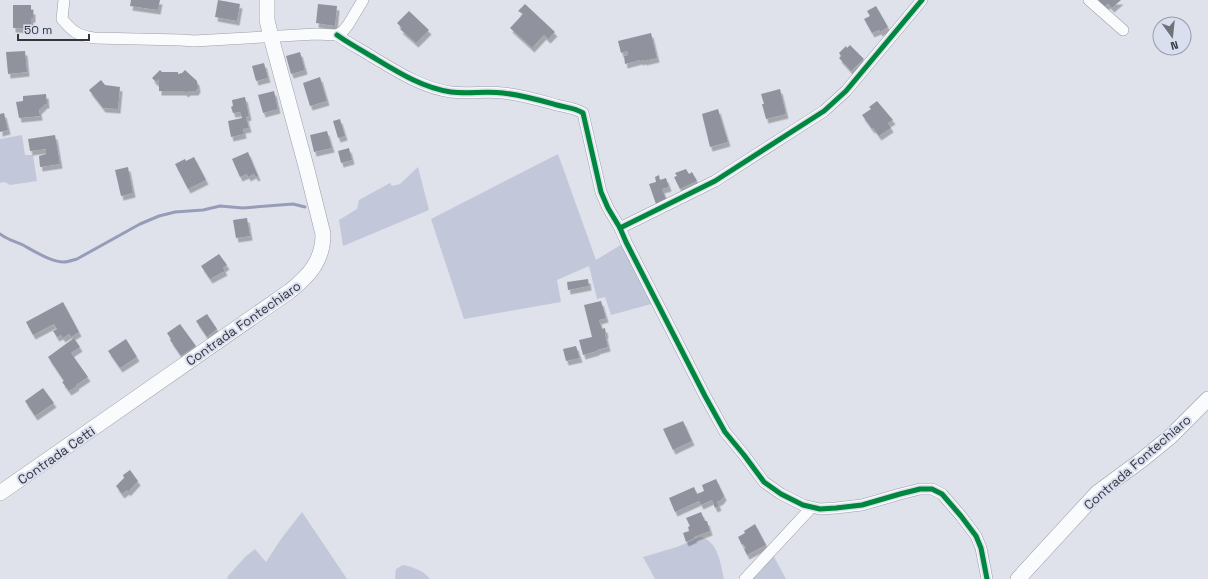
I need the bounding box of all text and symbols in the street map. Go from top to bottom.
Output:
scale bar [18,16,89,42]
north arrow [1152,16,1192,56]
text: 50 m [24,22,52,38]
text: N [1169,38,1180,53]
street label: Contrada Fontechiaro [182,277,304,370]
street label: Contrada Fontechiaro [1080,411,1194,514]
street label: Contrada Cetti [14,422,98,488]

